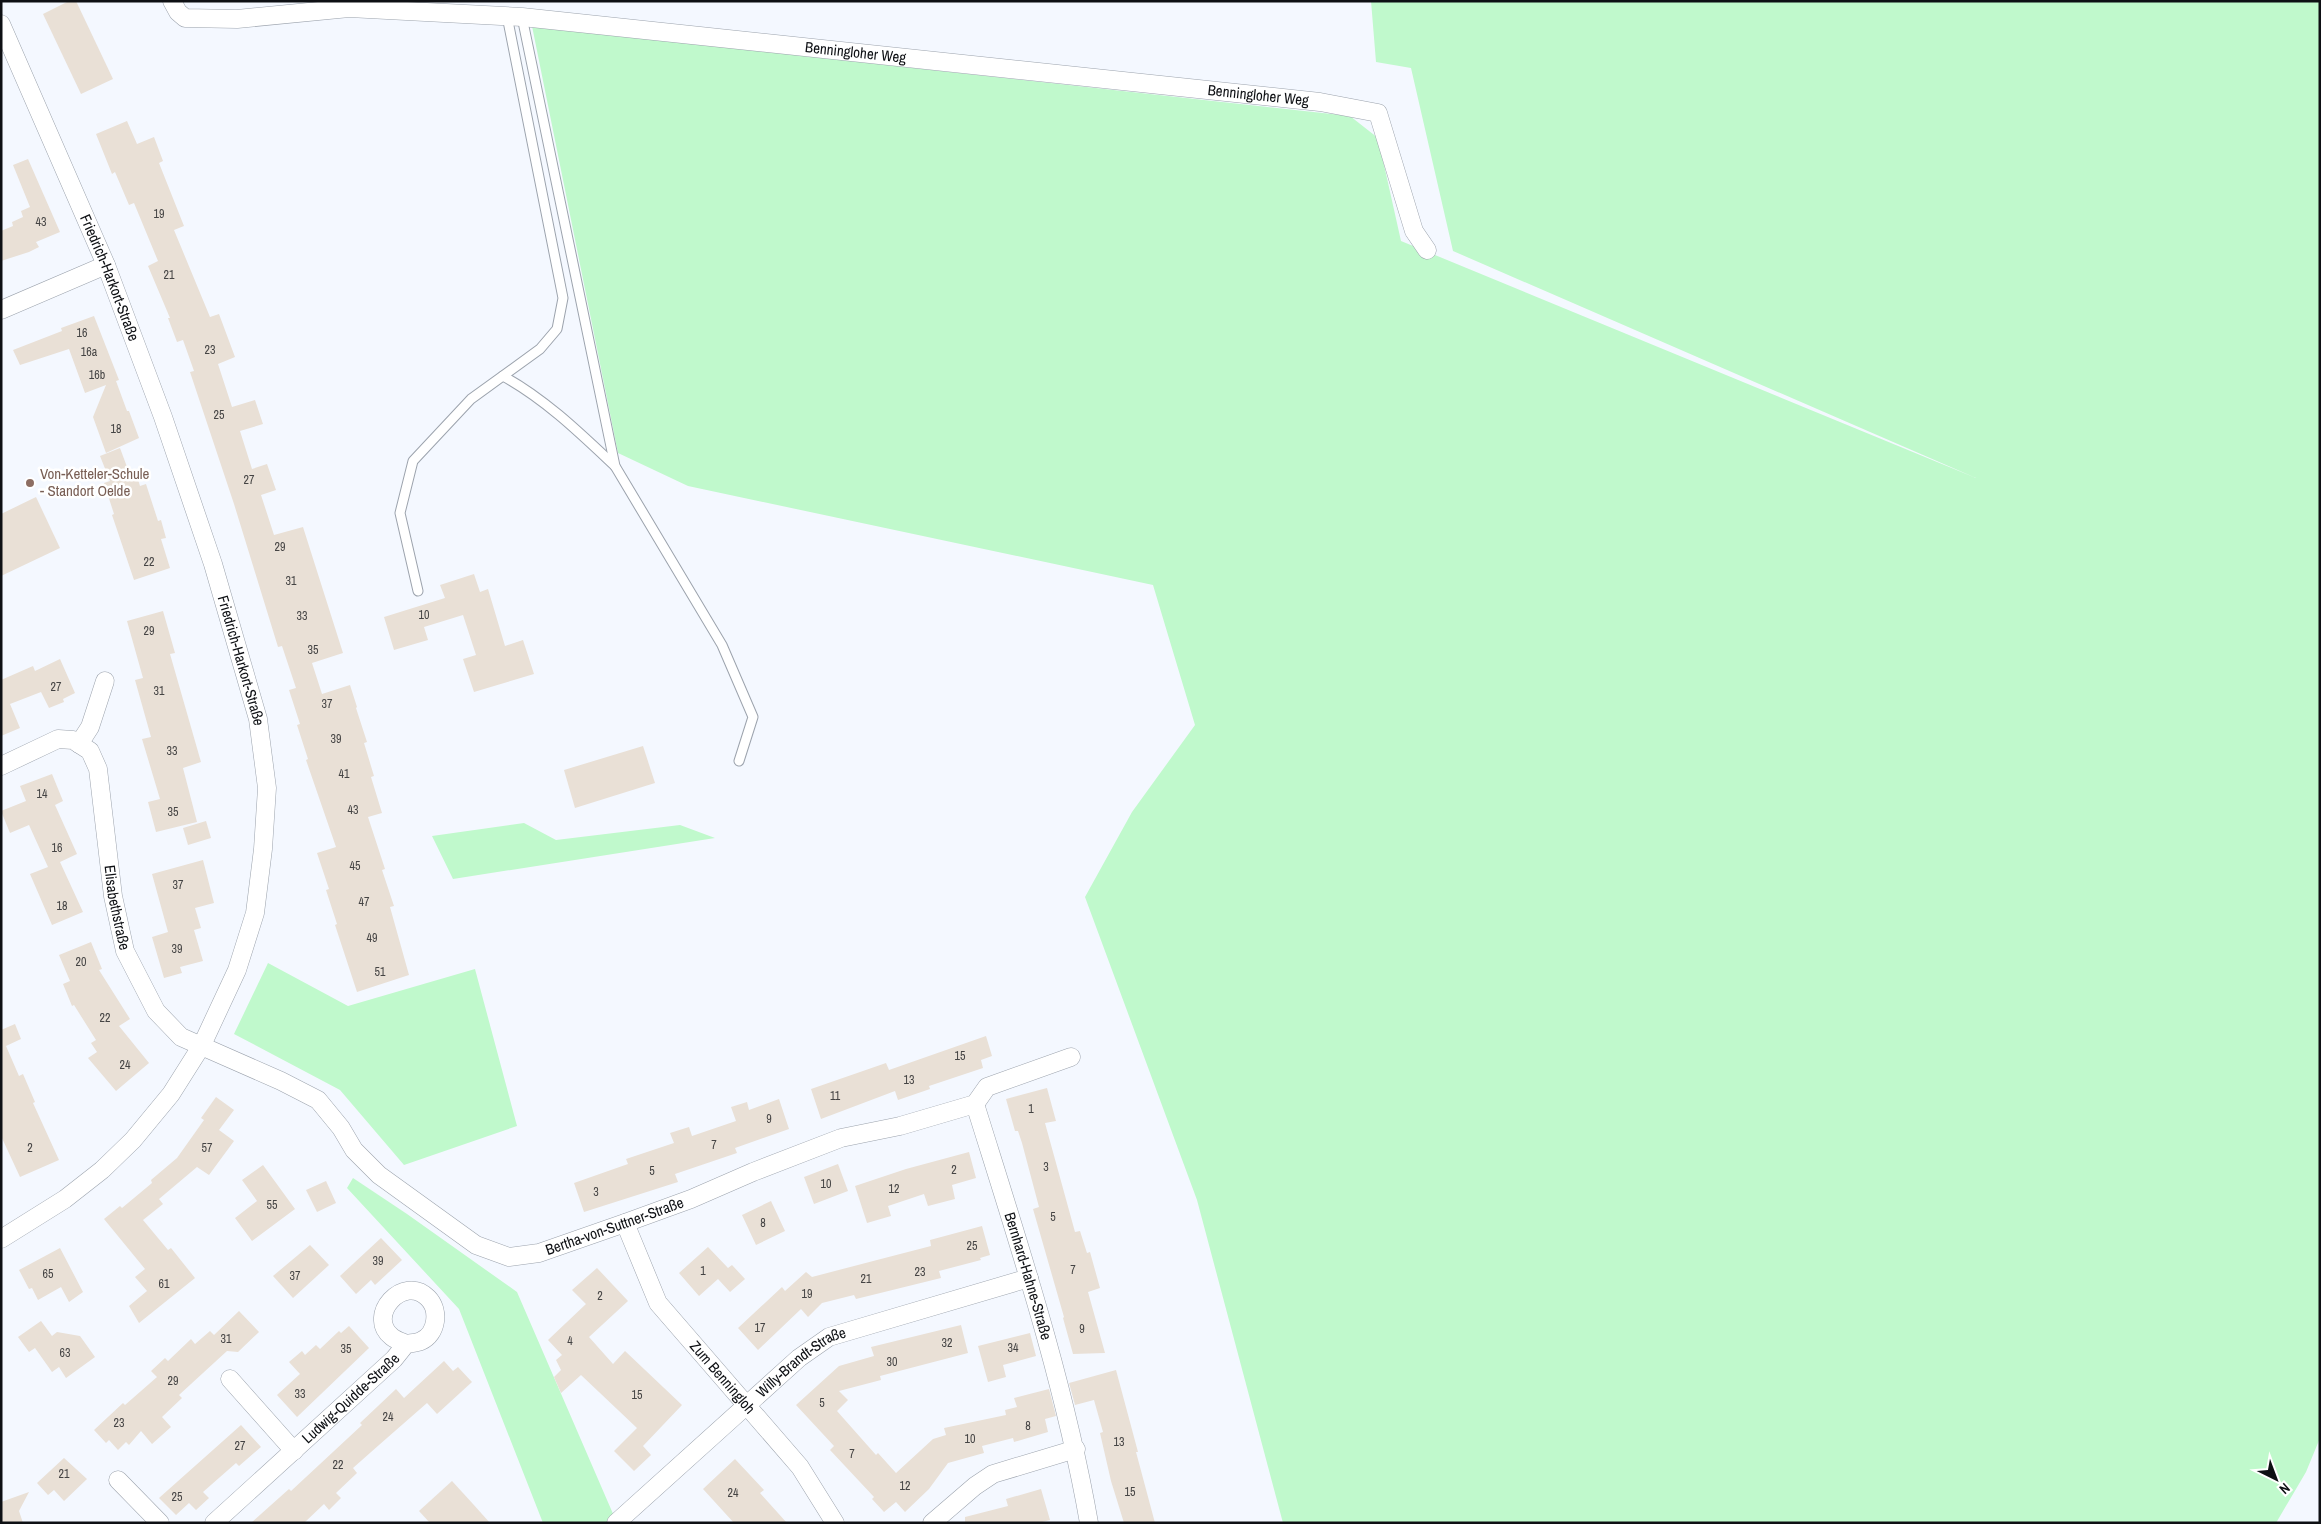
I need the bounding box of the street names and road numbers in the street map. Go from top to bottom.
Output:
street label: Benningloher Weg [804,36,907,68]
street label: Benningloher Weg [1207,79,1310,111]
street label: Friedrich-Harkort-Straße [75,211,145,344]
street label: Friedrich-Harkort-Straße [213,593,270,727]
street label: Elisabethstraße [99,864,136,952]
street label: Bertha-von-Suttner-Straße [543,1192,687,1260]
street label: Bernhard-Hahne-Straße [999,1209,1057,1342]
street label: Willy-Brandt-Straße [751,1322,848,1402]
street label: Zum Benningloh [685,1336,760,1418]
street label: Ludwig-Quidde-Straße [297,1349,404,1448]

